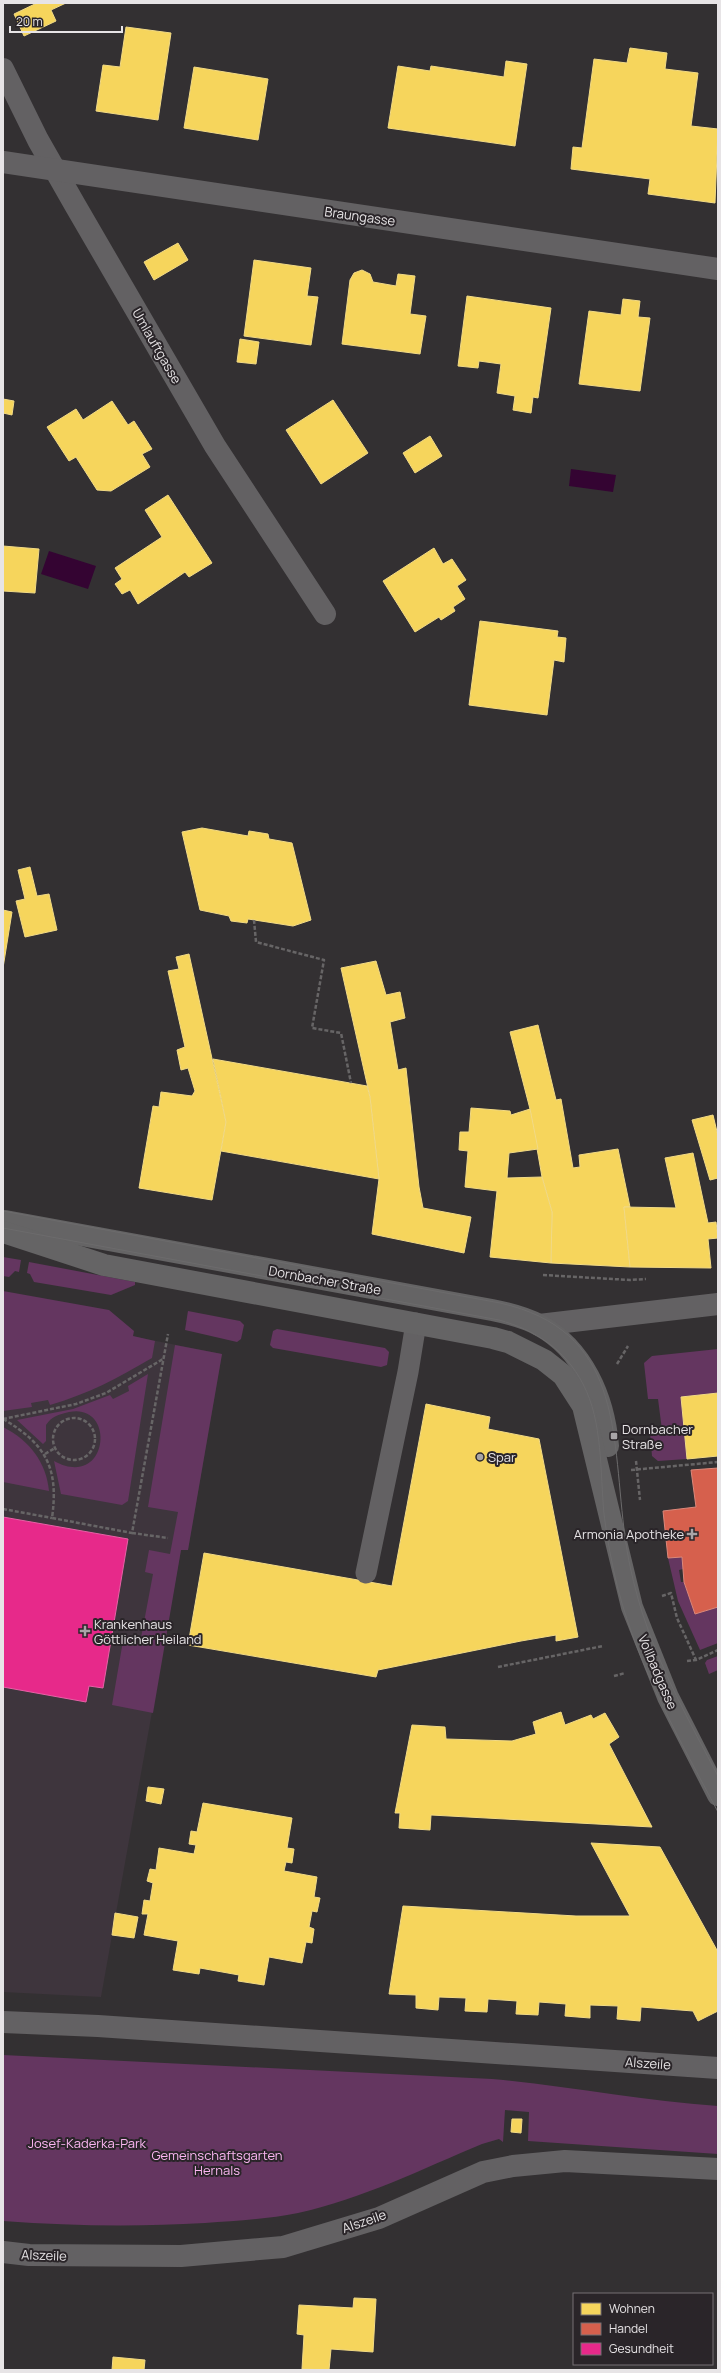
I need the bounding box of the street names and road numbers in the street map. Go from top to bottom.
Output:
street label: Braungasse [323,202,397,230]
street label: Umlauftgasse [128,305,186,387]
street label: Dornbacher Straße [267,1261,383,1299]
street label: Vollbadgasse [634,1632,682,1713]
street label: Alszeile [625,2052,672,2074]
street label: Alszeile [339,2205,389,2237]
street label: Alszeile [21,2245,68,2265]

